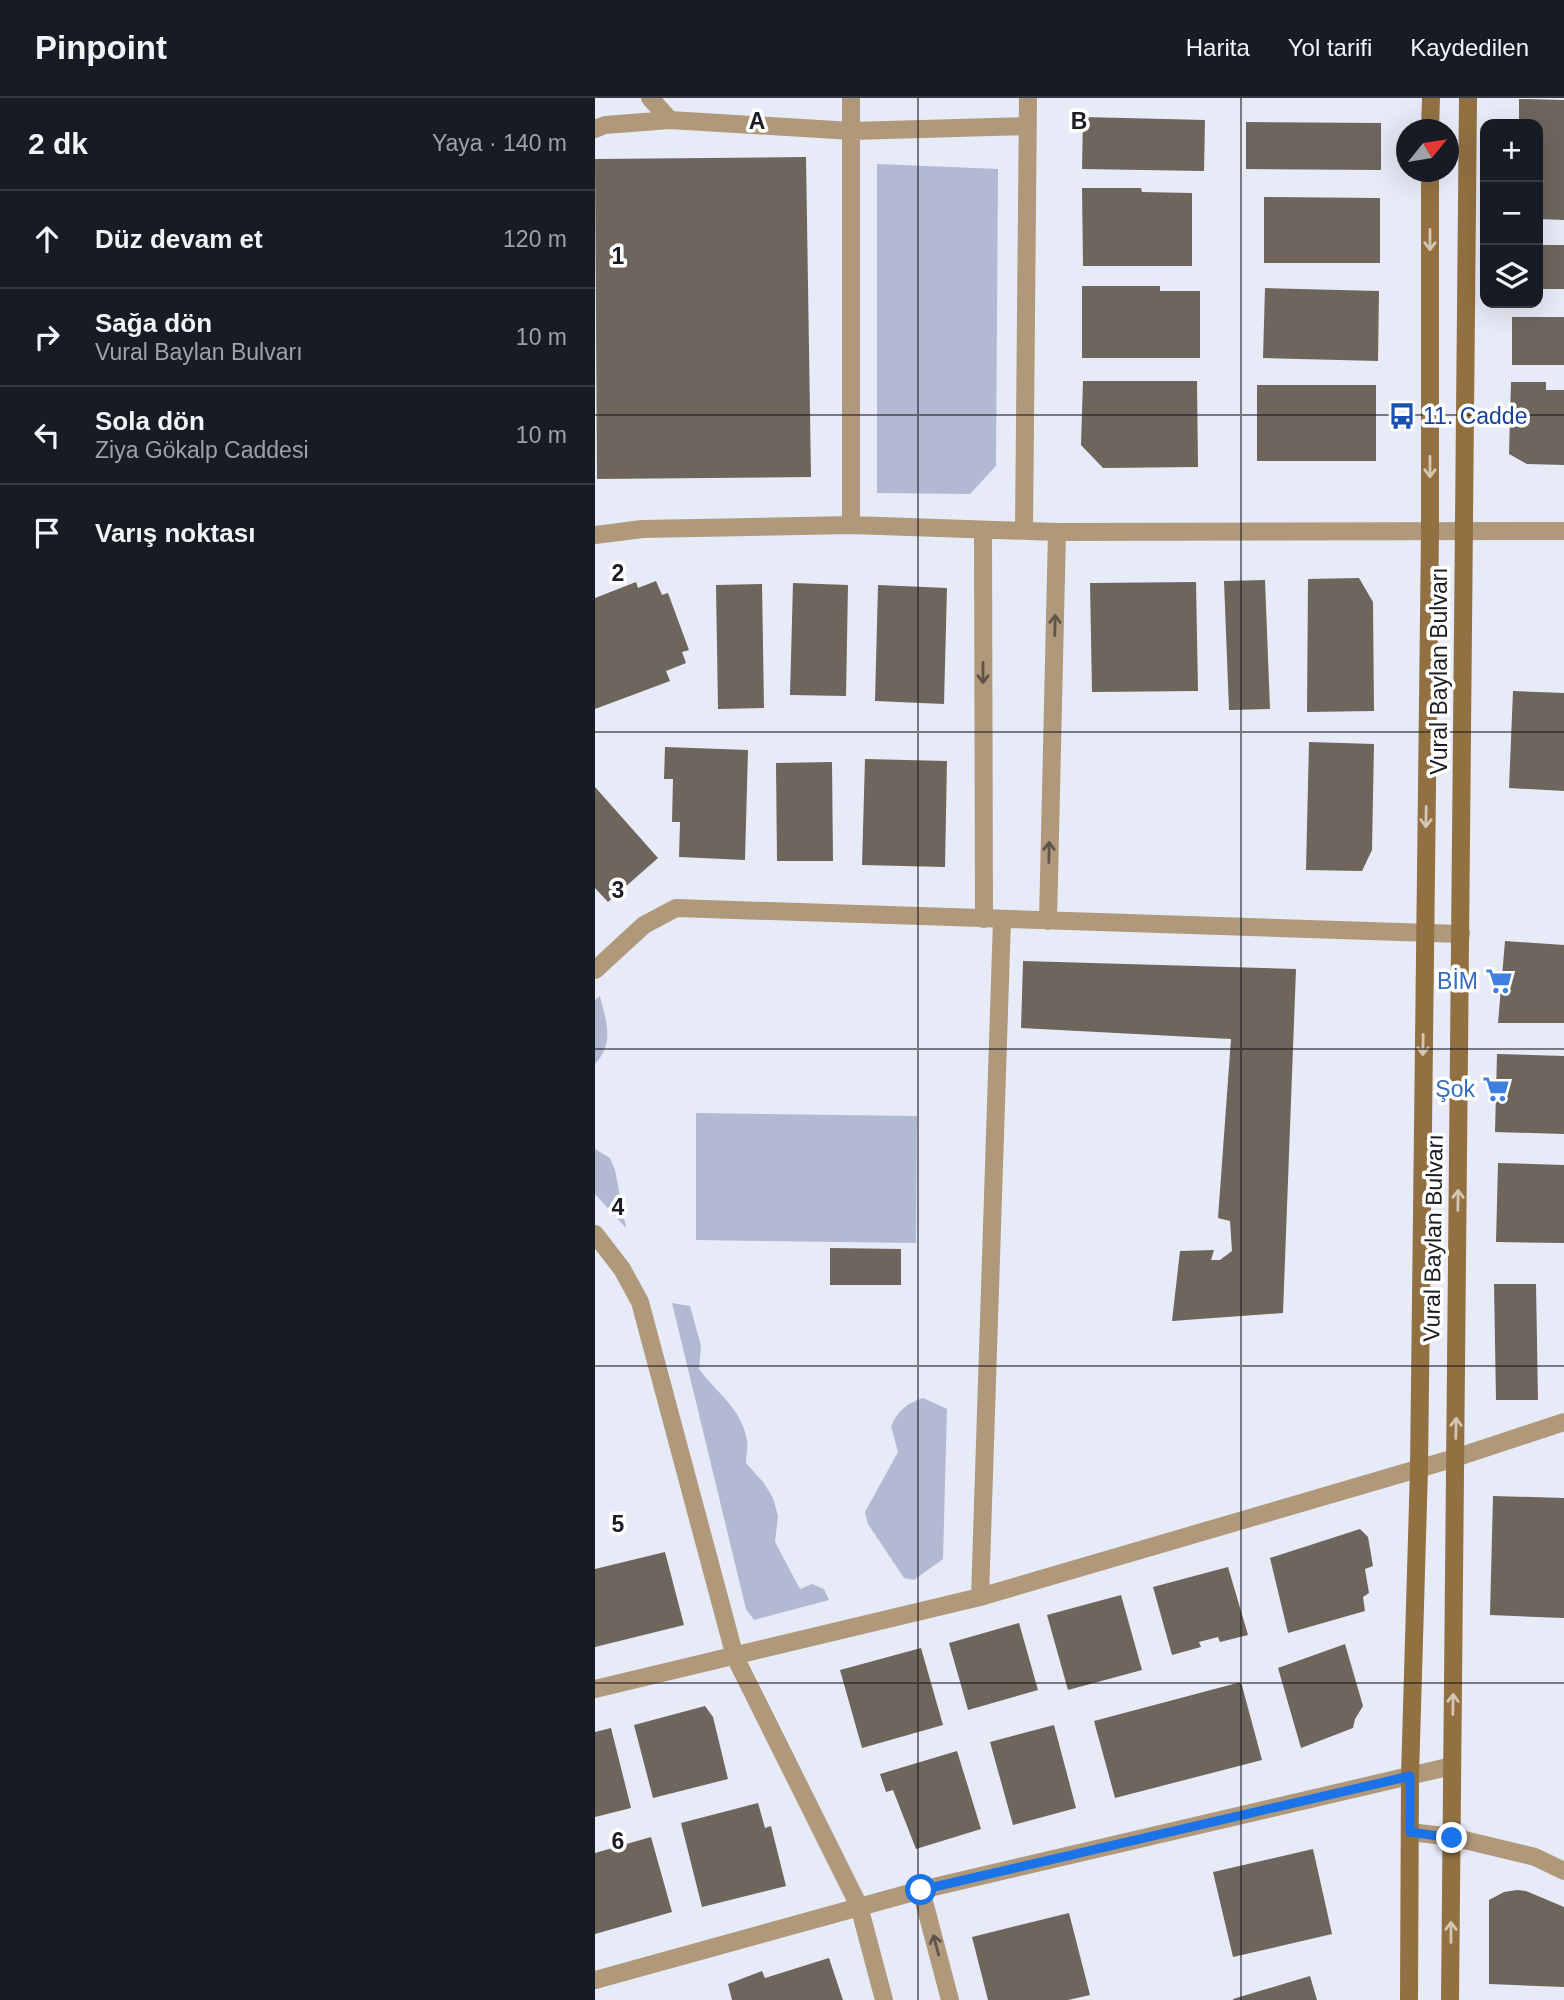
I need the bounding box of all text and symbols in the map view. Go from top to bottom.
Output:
text: Pinpoint [35,29,167,66]
text: Harita [1186,34,1250,61]
text: Yol tarifi [1288,34,1372,61]
text: Kaydedilen [1410,34,1529,61]
text: A [749,108,765,134]
text: B [1071,108,1087,134]
north arrow [1396,119,1459,182]
map controls [1480,119,1543,308]
button: + [1480,119,1543,182]
text: 2 dk [28,127,88,160]
text: Yaya · 140 m [432,130,567,156]
button: − [1480,182,1543,245]
icon: ahead [28,220,66,258]
text: Düz devam et [95,224,263,254]
text: 120 m [503,226,567,252]
one-way arrow [1423,228,1437,251]
text: 1 [612,243,625,269]
button: layers [1480,245,1543,308]
text: Sağa dön [95,308,212,338]
icon: right [28,318,66,356]
text: 10 m [516,324,567,350]
text: Vural Baylan Bulvarı [95,339,303,365]
bus stop icon: 11. Cadde [1387,401,1417,431]
place label: 11. Cadde [1423,403,1527,429]
text: Sola dön [95,406,205,436]
icon: left [28,416,66,454]
text: 10 m [516,422,567,448]
text: Ziya Gökalp Caddesi [95,437,309,463]
one-way arrow [1423,455,1437,478]
icon: arrive [28,514,66,552]
text: Varış noktası [95,518,255,548]
text: 2 [612,560,624,586]
street label: Vural Baylan Bulvarı [1426,567,1452,775]
one-way arrow [1048,614,1061,637]
one-way arrow [976,661,990,684]
one-way arrow [1419,805,1432,828]
one-way arrow [1042,841,1056,864]
text: 3 [612,877,624,903]
supermarket icon: BİM [1484,966,1514,996]
place label: BİM [1437,968,1478,994]
one-way arrow [1416,1033,1430,1056]
supermarket icon: Şok [1481,1074,1511,1104]
place label: Şok [1435,1076,1475,1102]
street label: Vural Baylan Bulvarı [1418,1134,1448,1342]
one-way arrow [1451,1189,1465,1212]
text: 4 [612,1194,625,1220]
one-way arrow [1449,1417,1463,1440]
text: 5 [612,1511,625,1537]
one-way arrow [1446,1693,1460,1716]
route end [1436,1822,1467,1853]
text: 6 [612,1828,624,1854]
route start [905,1874,936,1905]
one-way arrow [1444,1921,1458,1944]
one-way arrow [929,1934,942,1957]

